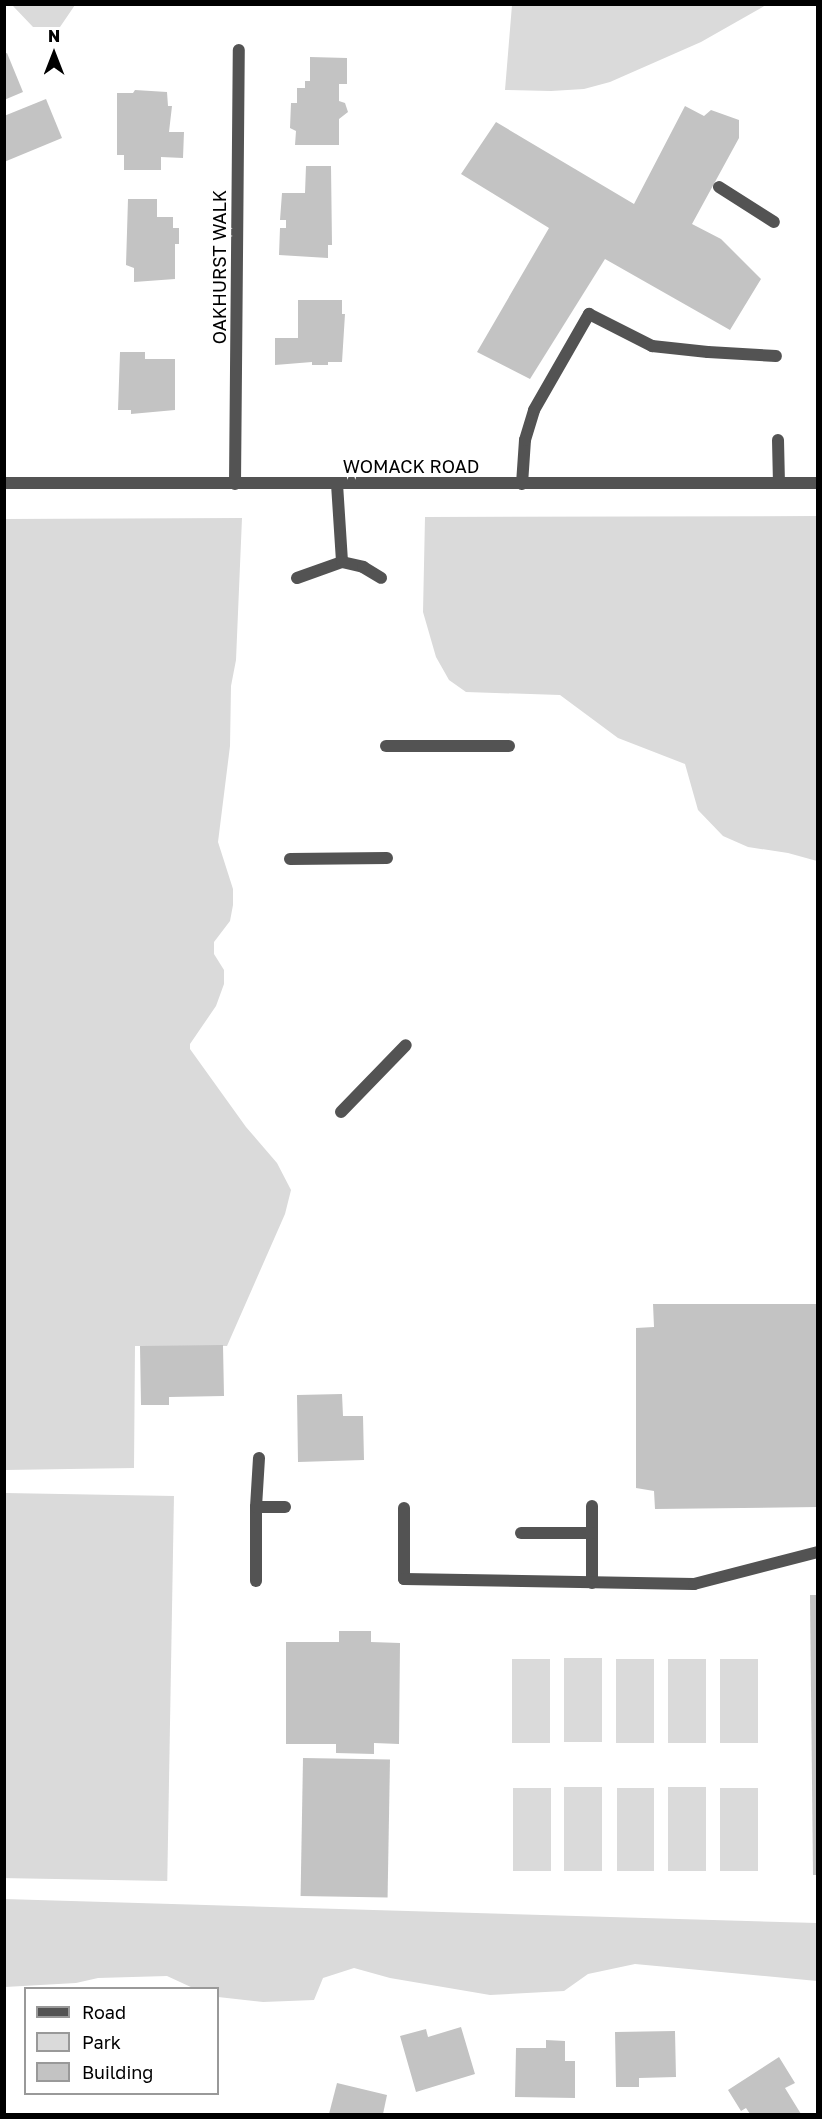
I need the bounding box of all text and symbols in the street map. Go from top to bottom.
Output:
north arrow [24,24,84,84]
text: N [48,26,60,46]
street label: OAKHURST WALK [208,190,230,344]
street label: WOMACK ROAD [343,455,479,477]
legend [24,1987,219,2095]
text: Road [82,2001,126,2023]
text: Park [82,2031,121,2053]
text: Building [82,2061,153,2083]

